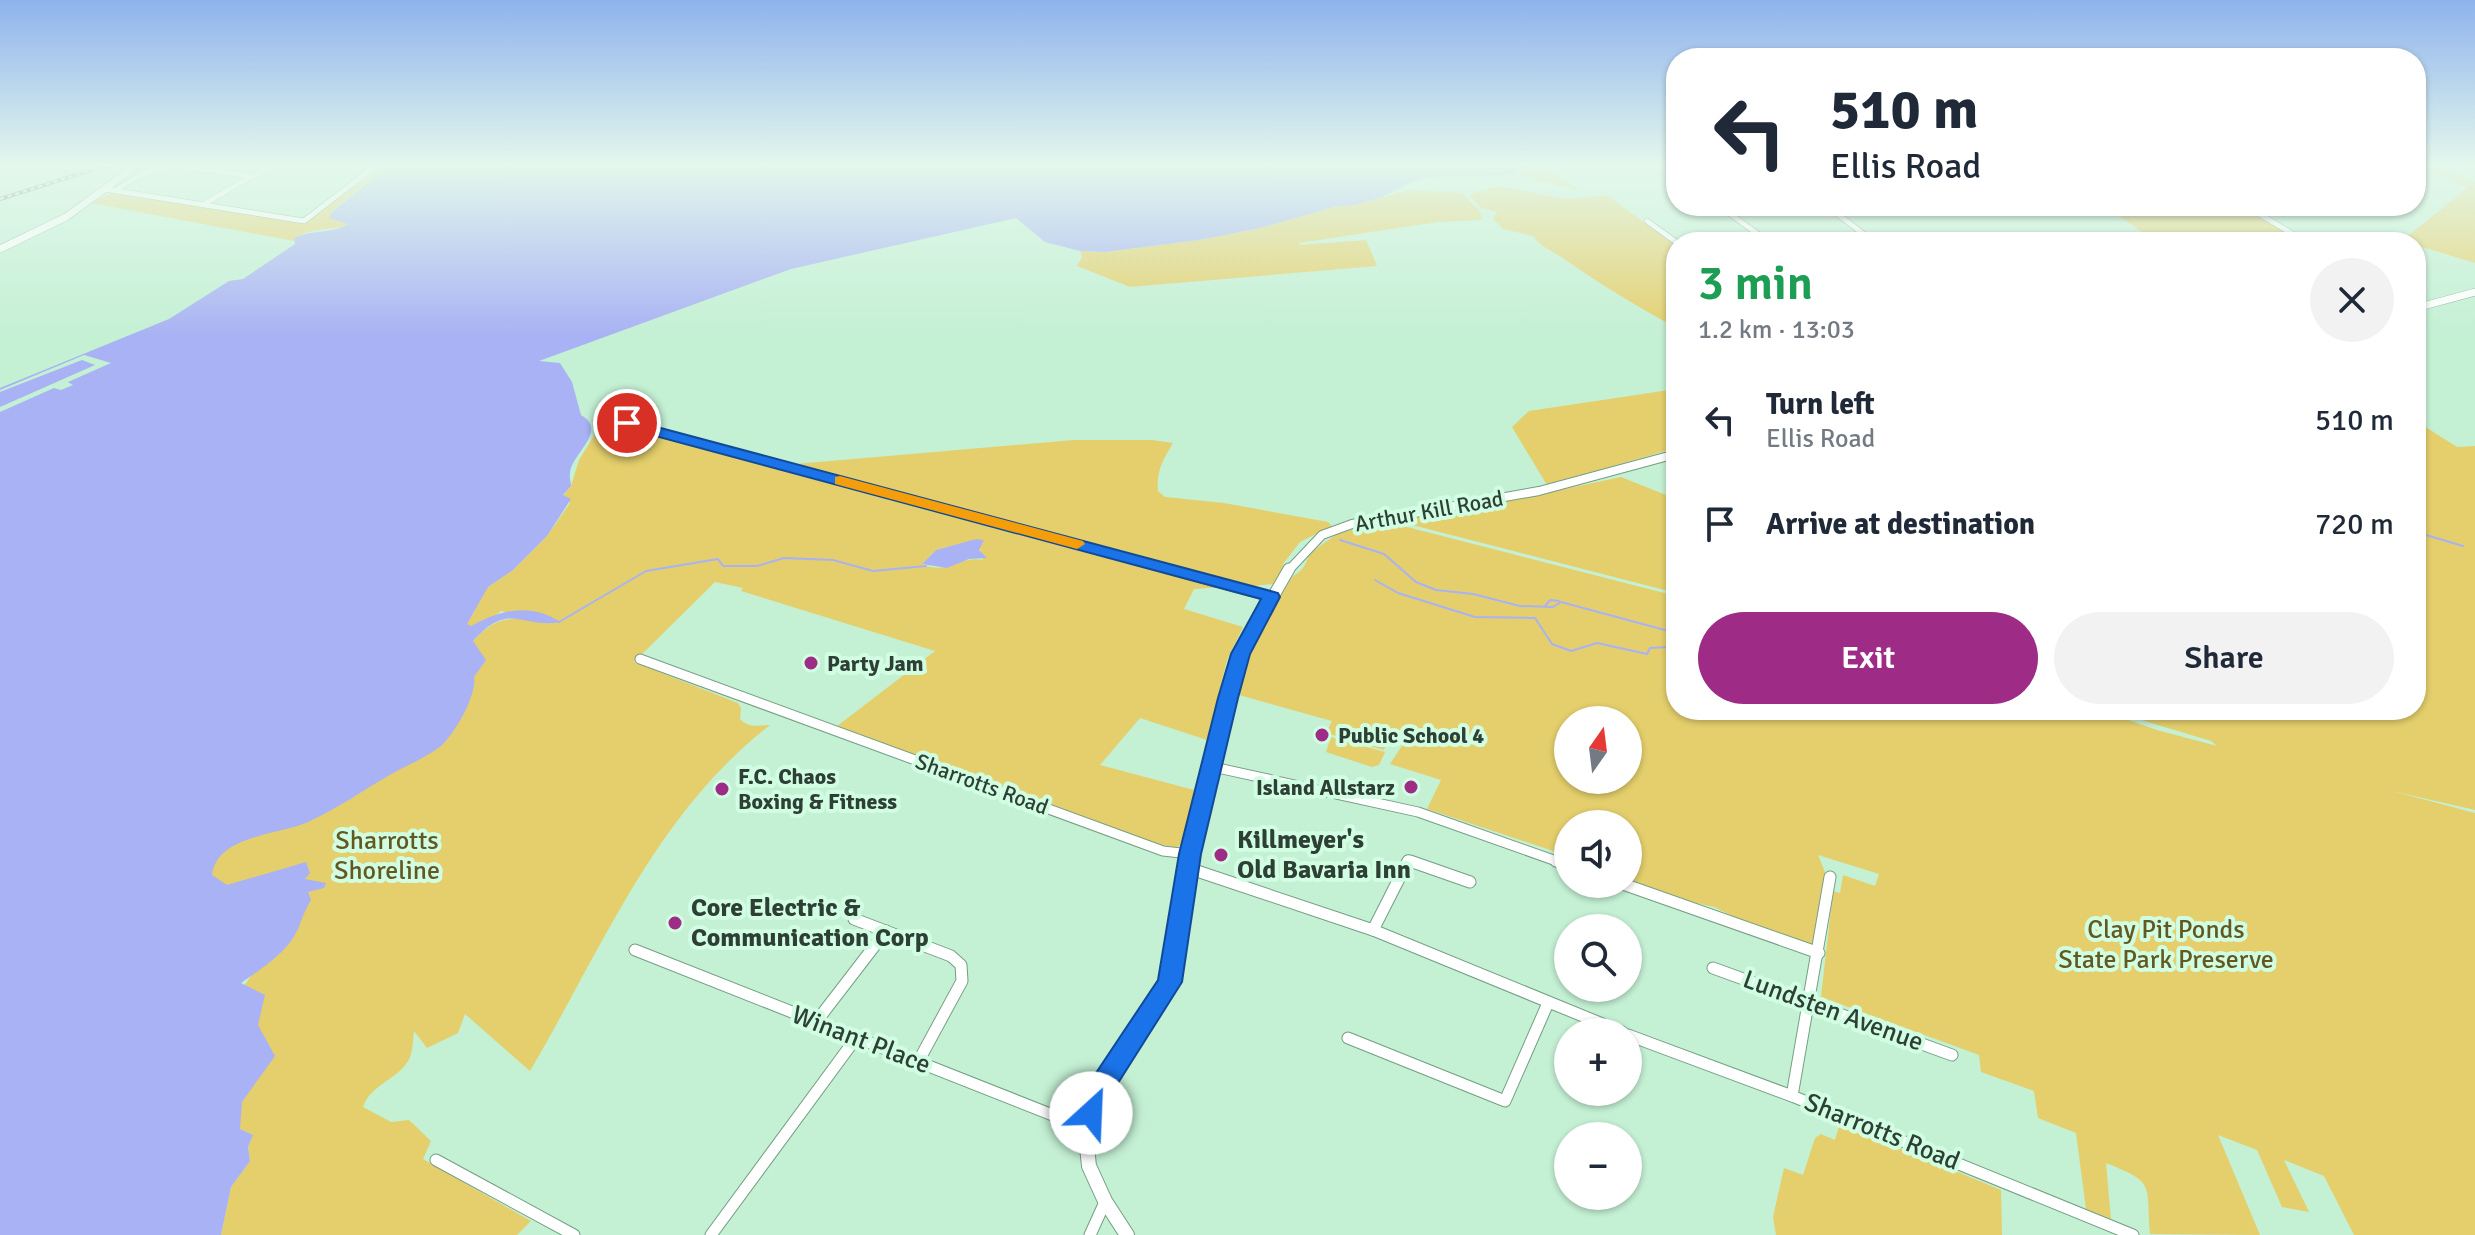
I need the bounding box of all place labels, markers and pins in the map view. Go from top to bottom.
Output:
pin [593,389,661,457]
place label: Party Jam [827,650,924,677]
marker: Party Jam [802,654,820,672]
place label: Public School 4 [1338,722,1484,749]
marker: Public School 4 [1313,726,1331,744]
place label: F.C. Chaos Boxing & Fitness [738,763,897,815]
place label: Island Allstarz [1256,774,1395,801]
marker: Island Allstarz [1402,778,1420,796]
marker: F.C. Chaos Boxing & Fitness [713,780,731,798]
place label: Killmeyer's Old Bavaria Inn [1237,824,1411,886]
marker: Killmeyer's Old Bavaria Inn [1212,846,1230,864]
place label: Core Electric & Communication Corp [691,892,929,954]
marker: Core Electric & Communication Corp [666,914,684,932]

